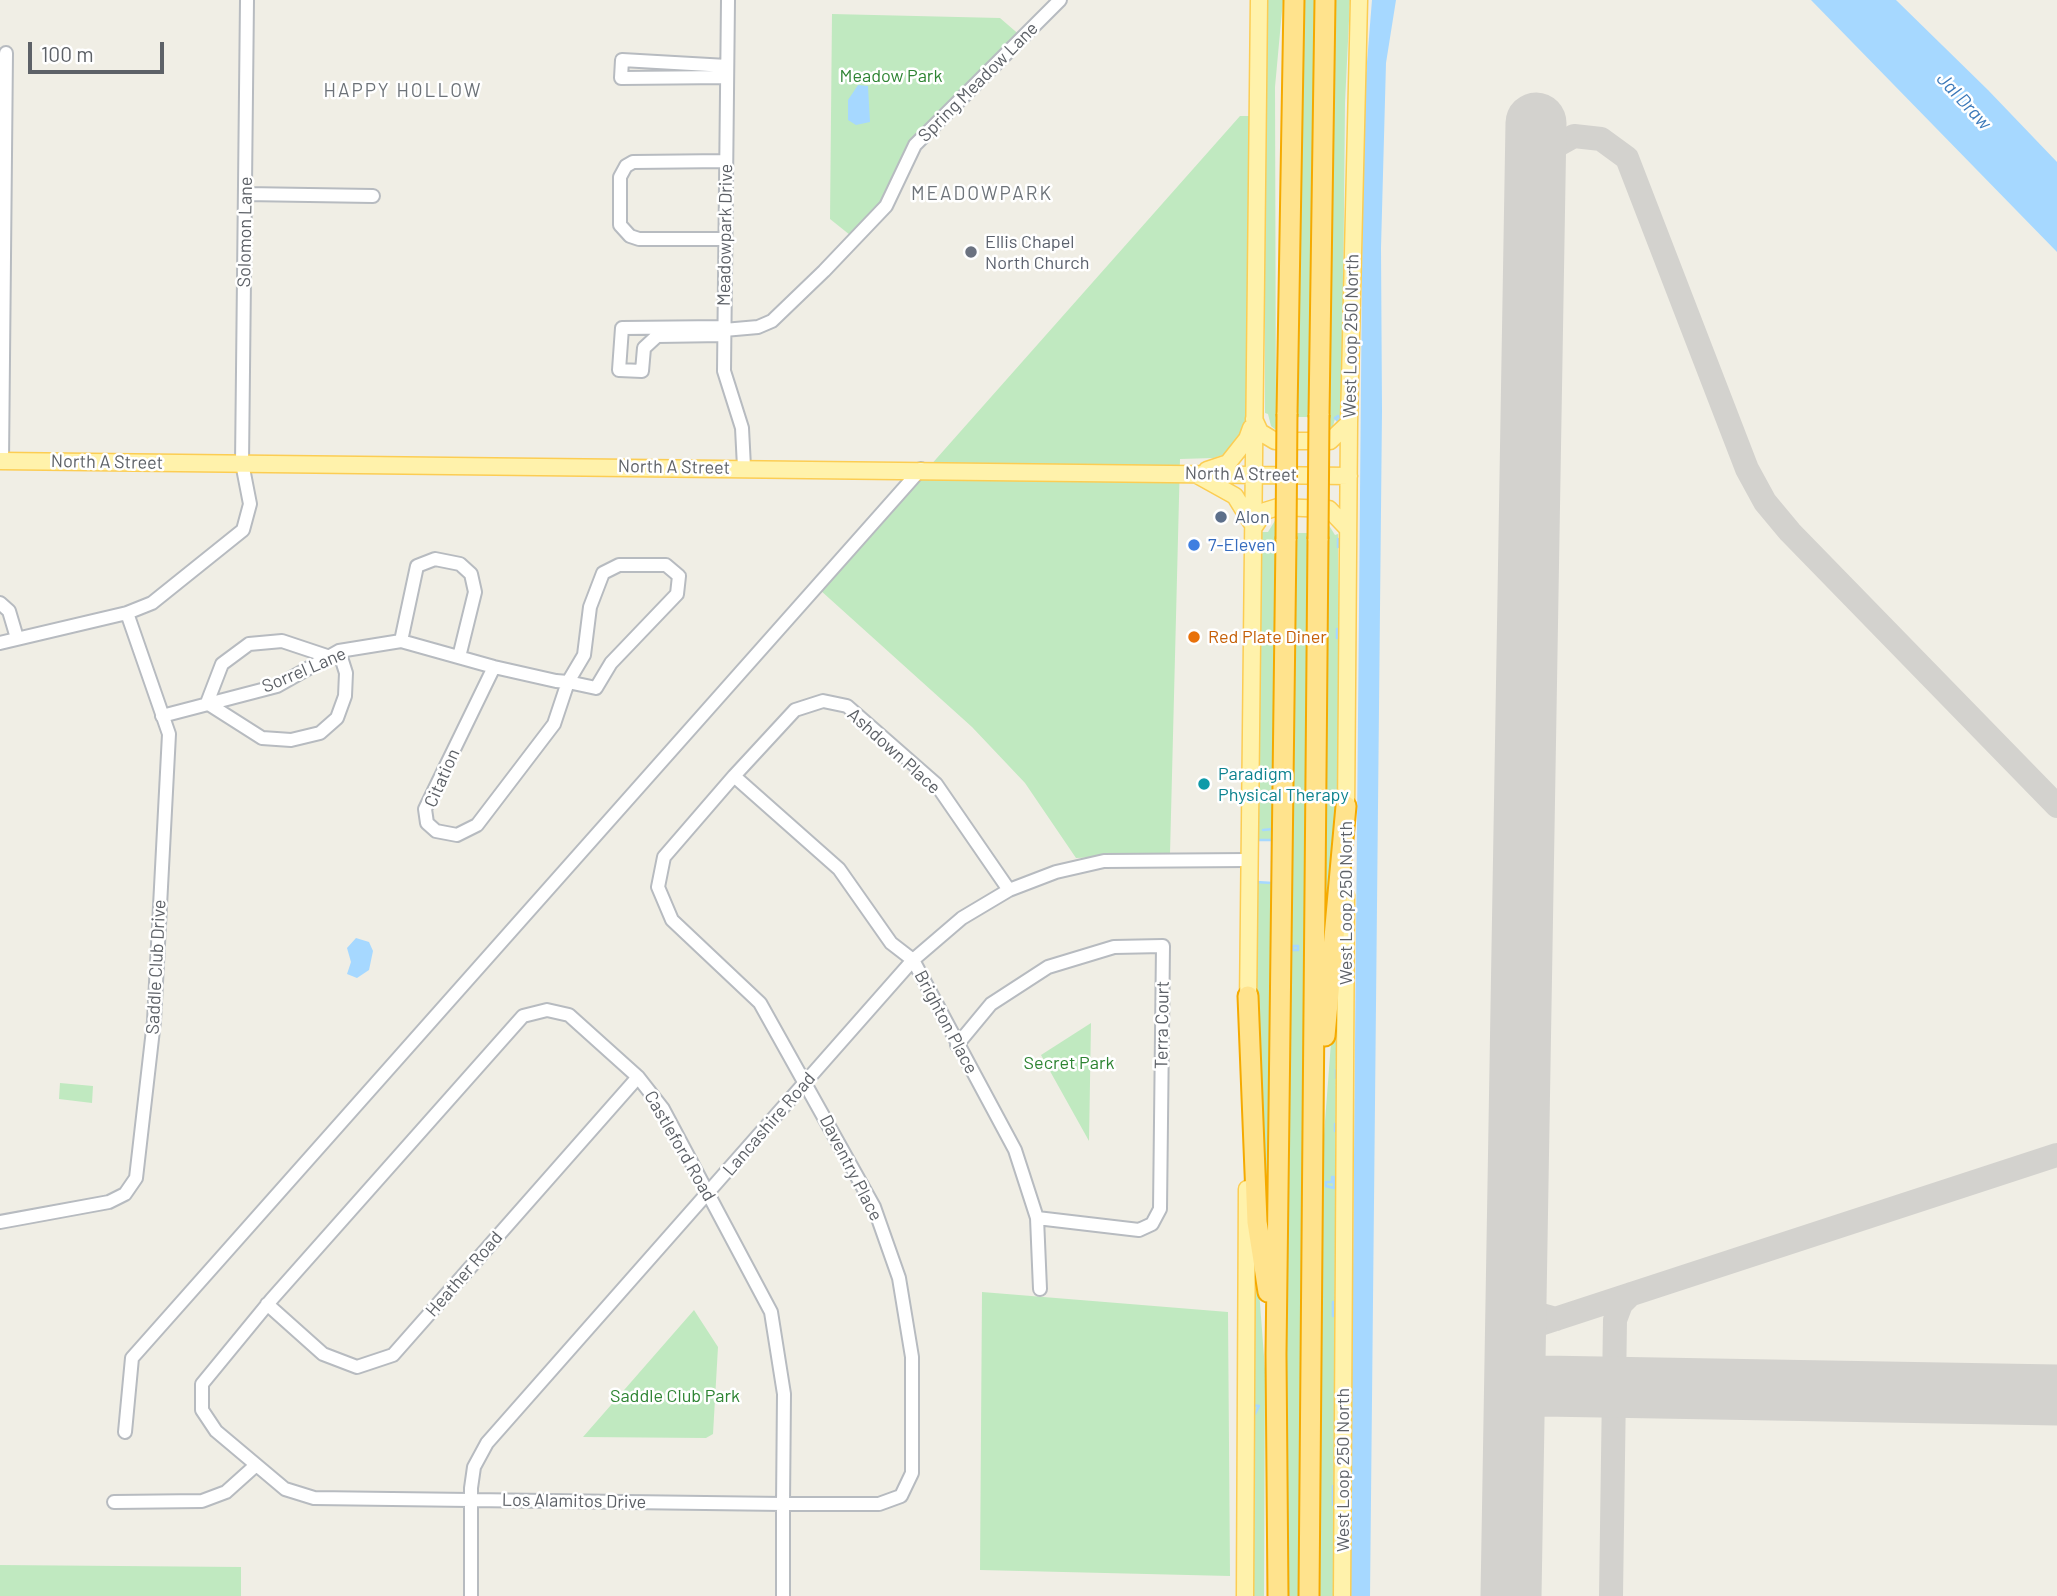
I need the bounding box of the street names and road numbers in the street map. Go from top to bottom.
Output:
street label: Spring Meadow Lane [914,18,1042,146]
street label: Meadowpark Drive [713,164,737,306]
street label: Solomon Lane [233,176,257,288]
street label: West Loop 250 North [1339,254,1363,418]
street label: North A Street [51,450,163,474]
street label: North A Street [618,455,730,479]
street label: North A Street [1185,462,1297,486]
street label: Sorrel Lane [259,643,349,697]
street label: Ashdown Place [843,704,945,798]
street label: Citation [420,745,464,811]
street label: West Loop 250 North [1335,821,1357,985]
street label: Saddle Club Drive [142,899,170,1035]
street label: Brighton Place [910,967,982,1077]
street label: Terra Court [1150,981,1174,1069]
street label: Lancashire Road [718,1068,820,1180]
street label: Castleford Road [640,1087,720,1205]
street label: Daventry Place [815,1111,887,1225]
street label: Heather Road [421,1227,507,1321]
street label: West Loop 250 North [1332,1388,1354,1552]
street label: Los Alamitos Drive [502,1489,646,1513]

